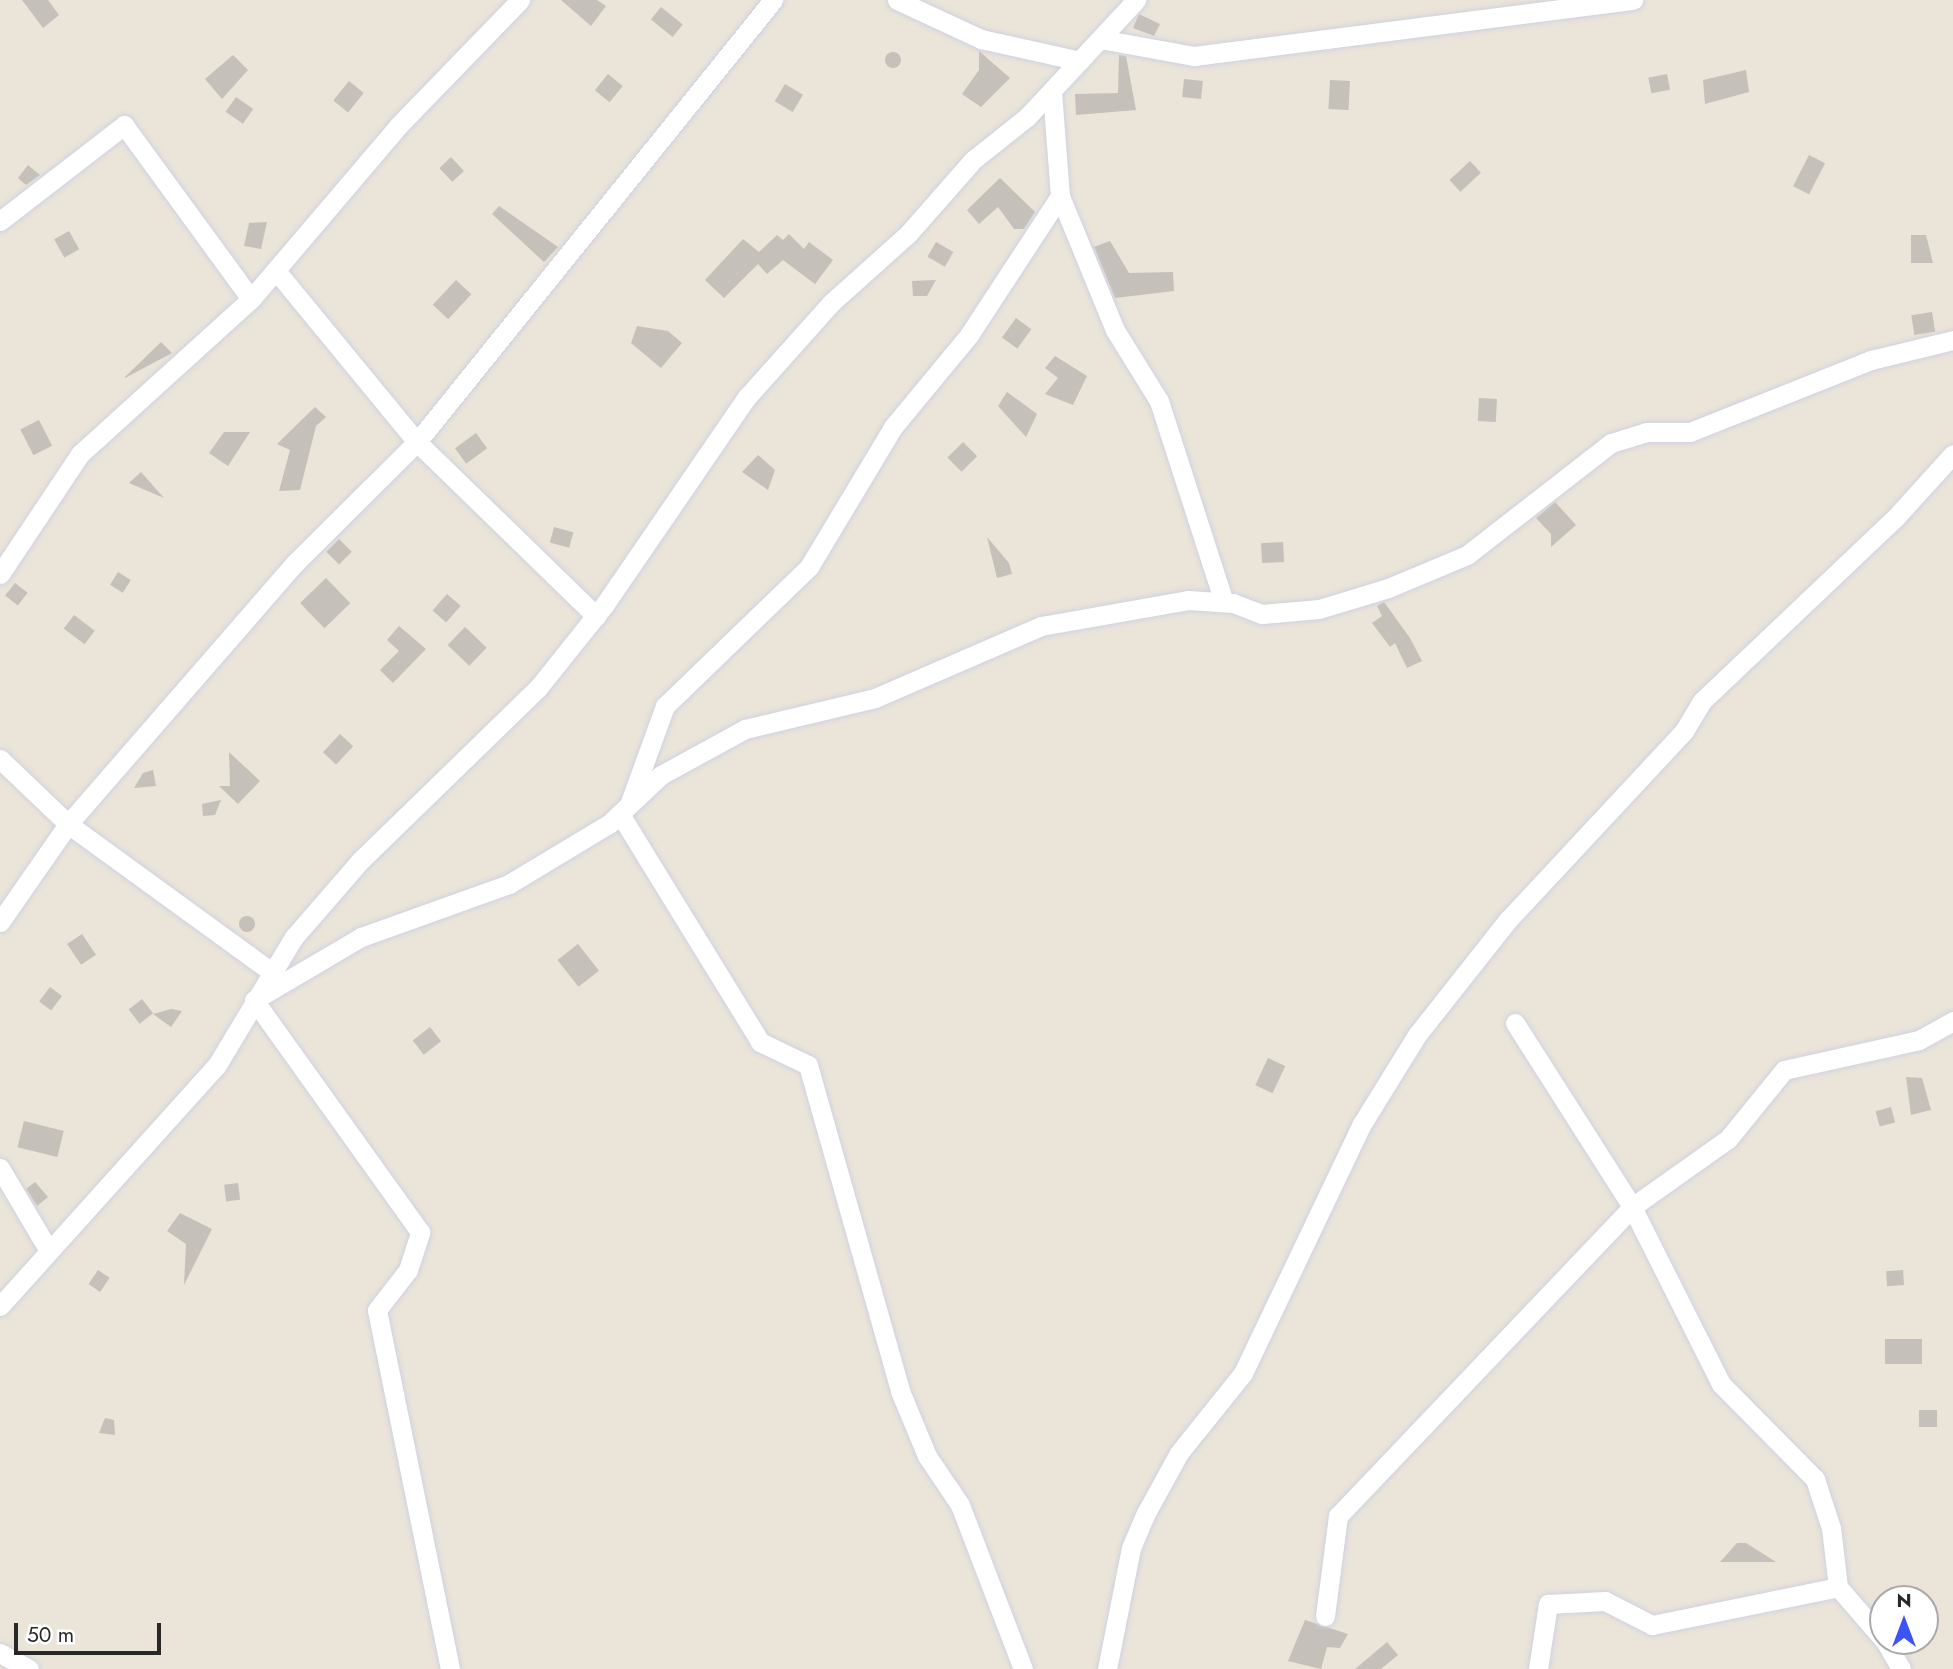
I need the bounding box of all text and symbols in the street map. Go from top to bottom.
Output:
north arrow [1869,1585,1939,1655]
text: N [1896,1587,1912,1614]
scale bar [18,1610,164,1654]
text: 50 m [27,1620,74,1650]

